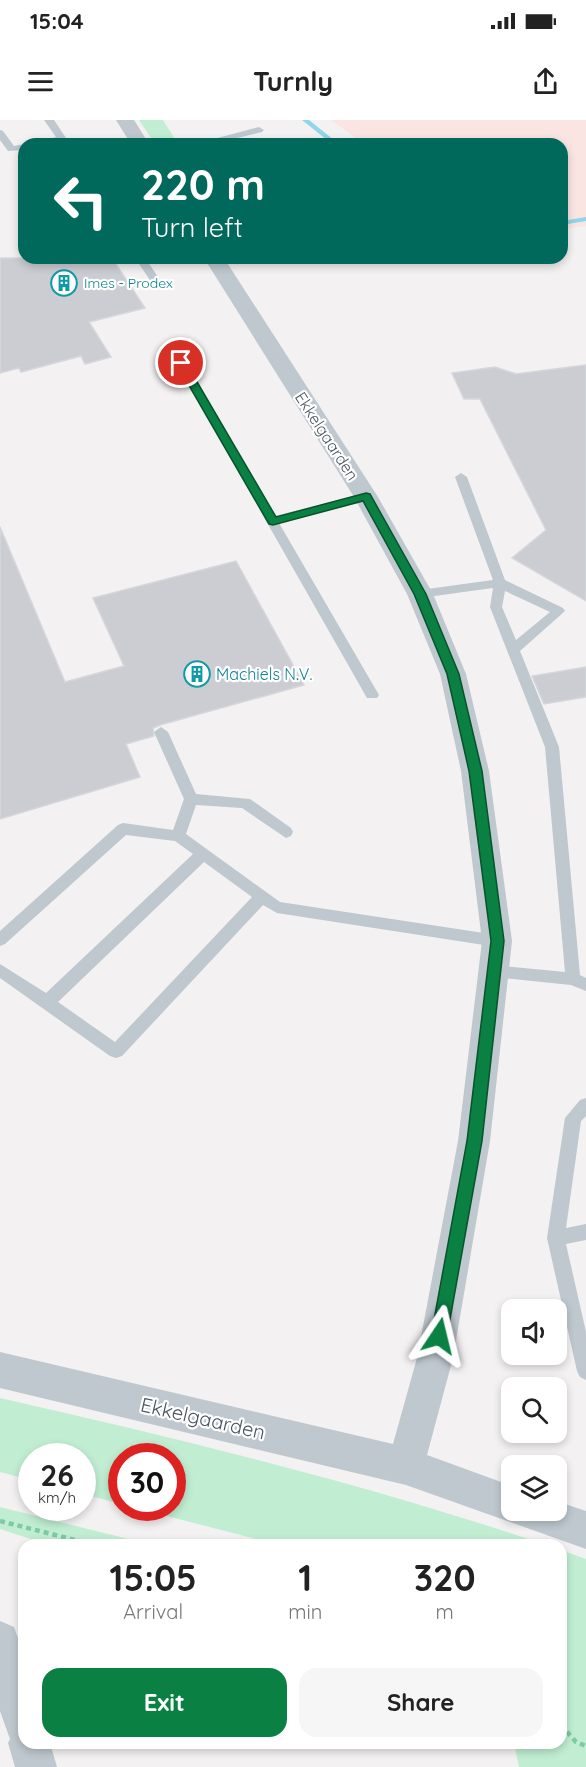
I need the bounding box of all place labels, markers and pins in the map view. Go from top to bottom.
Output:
building icon: Imes - Prodex [49,268,79,298]
place label: Imes - Prodex [84,274,173,292]
pin [155,337,206,388]
building icon: Machiels N.V. [182,659,212,689]
place label: Machiels N.V. [216,664,313,684]

